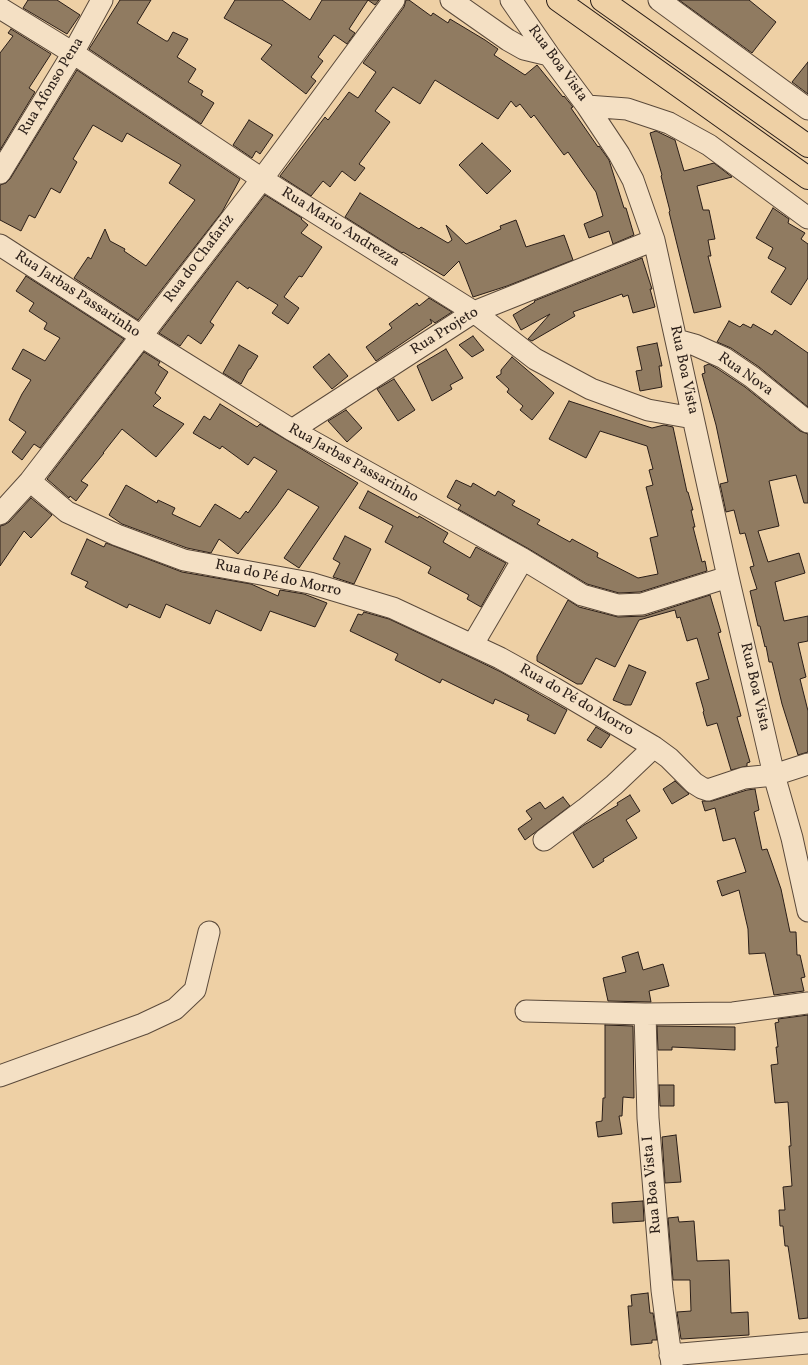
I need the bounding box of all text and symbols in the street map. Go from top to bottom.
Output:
street label: Rua Boa Vista [523,22,591,106]
street label: Rua Afonso Pena [16,35,88,139]
street label: Rua Mario Andrezza [277,184,403,272]
street label: Rua do Chafariz [161,211,239,307]
street label: Rua Jarbas Passarinho [11,248,143,342]
street label: Rua Projeto [408,304,482,360]
street label: Rua Boa Vista [665,324,701,416]
street label: Rua Nova [714,349,776,401]
street label: Rua Jarbas Passarinho [285,421,421,507]
street label: Rua do Pé do Morro [213,557,343,601]
street label: Rua Boa Vista [735,641,773,733]
street label: Rua do Pé do Morro [516,661,636,741]
street label: Rua Boa Vista I [640,1135,666,1235]

